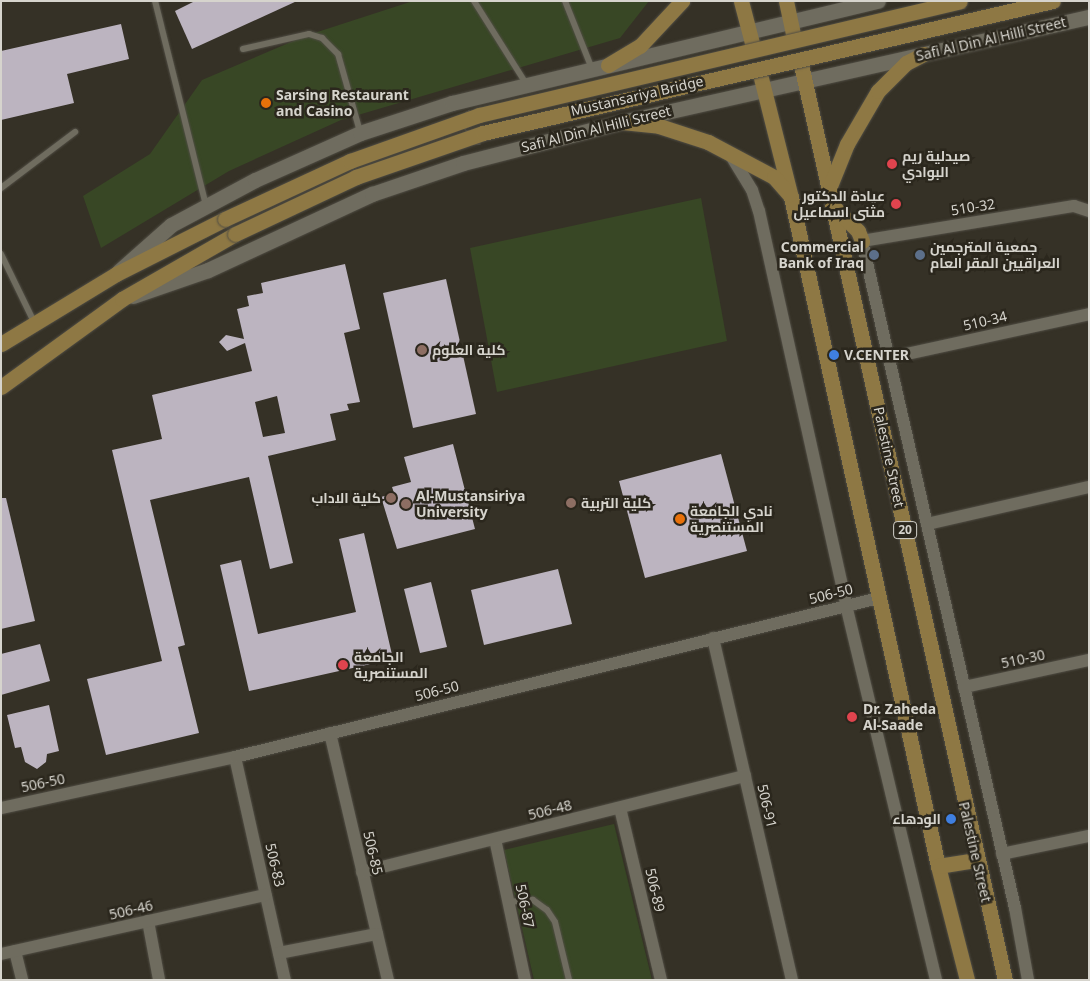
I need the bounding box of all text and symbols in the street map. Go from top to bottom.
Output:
street label: Safi Al Din Al Hilli Street [914,14,1068,64]
street label: Mustansariya Bridge [569,73,705,119]
place label: Sarsing Restaurant and Casino [276,87,409,120]
marker: Sarsing Restaurant and Casino [260,97,272,109]
street label: Safi Al Din Al Hilli Street [519,102,673,156]
place label: صيدلية ريم البوادي [902,148,970,180]
marker: صيدلية ريم البوادي [886,158,898,170]
place label: عيادة الدكتور مثنى اسماعيل [793,188,885,220]
street label: 510-32 [950,195,996,219]
marker: عيادة الدكتور مثنى اسماعيل [889,197,903,211]
place label: Commercial Bank of Iraq [778,239,864,272]
place label: جمعية المترجمين العراقيين المقر العام [930,239,1060,272]
marker: Commercial Bank of Iraq [868,249,880,261]
marker: جمعية المترجمين العراقيين المقر العام [914,249,926,261]
street label: 510-34 [961,308,1009,334]
place label: كلية العلوم [432,342,505,358]
marker: كلية العلوم [416,344,428,356]
place label: V.CENTER [844,347,909,363]
marker: V.CENTER [828,349,840,361]
street label: Palestine Street [870,405,908,509]
place label: Al-Mustansiriya University [416,488,525,520]
place label: كلية الاداب [312,490,381,506]
marker: كلية الاداب [385,492,397,504]
place label: كلية التربية [581,495,651,511]
marker: كلية التربية [565,497,577,509]
marker: Al-Mustansiriya University [400,498,412,510]
place label: نادي الجامعة المستنصرية [690,503,773,536]
marker: نادي الجامعة المستنصرية [674,513,686,525]
road number: 20 [892,520,918,540]
street label: 506-50 [807,580,855,608]
street label: 510-30 [999,646,1047,672]
place label: الجامعة المستنصرية [354,649,428,682]
marker: الجامعة المستنصرية [336,658,350,672]
street label: 506-50 [413,677,461,705]
place label: Dr. Zaheda Al-Saade [863,701,936,734]
marker: Dr. Zaheda Al-Saade [845,710,859,724]
street label: 506-50 [19,770,67,796]
street label: 506-91 [754,782,780,830]
street label: 506-48 [526,796,574,824]
street label: Palestine Street [955,800,995,904]
place label: الودهاء [893,811,941,827]
marker: الودهاء [945,813,957,825]
street label: 506-85 [360,829,386,877]
street label: 506-83 [262,841,288,889]
street label: 506-89 [642,866,668,914]
street label: 506-87 [512,882,538,930]
street label: 506-46 [107,897,155,923]

